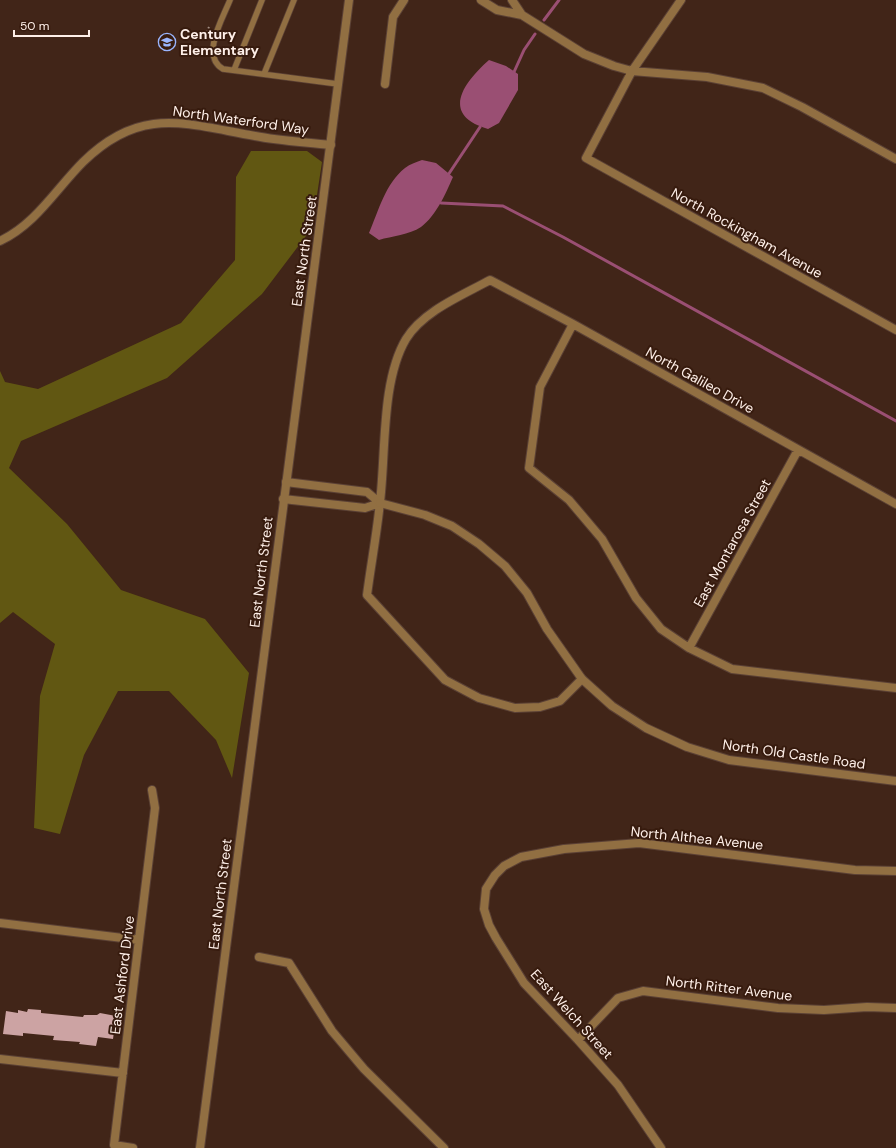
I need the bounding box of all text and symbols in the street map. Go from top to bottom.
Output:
scale bar [14,12,89,38]
text: 50 m [20,18,49,34]
place label: Century Elementary [180,25,260,59]
school or university icon: Century Elementary [157,32,177,52]
street label: North Waterford Way [172,102,310,139]
street label: North Rockingham Avenue [668,184,826,282]
street label: East North Street [287,195,321,307]
street label: North Galileo Drive [643,343,757,417]
street label: East Montarosa Street [689,476,775,610]
street label: East North Street [245,516,277,628]
street label: North Old Castle Road [721,735,867,773]
street label: North Althea Avenue [630,822,764,854]
street label: East North Street [204,838,236,950]
street label: East Ashford Drive [106,915,138,1035]
street label: East Welch Street [527,965,617,1063]
street label: North Ritter Avenue [665,971,793,1005]

